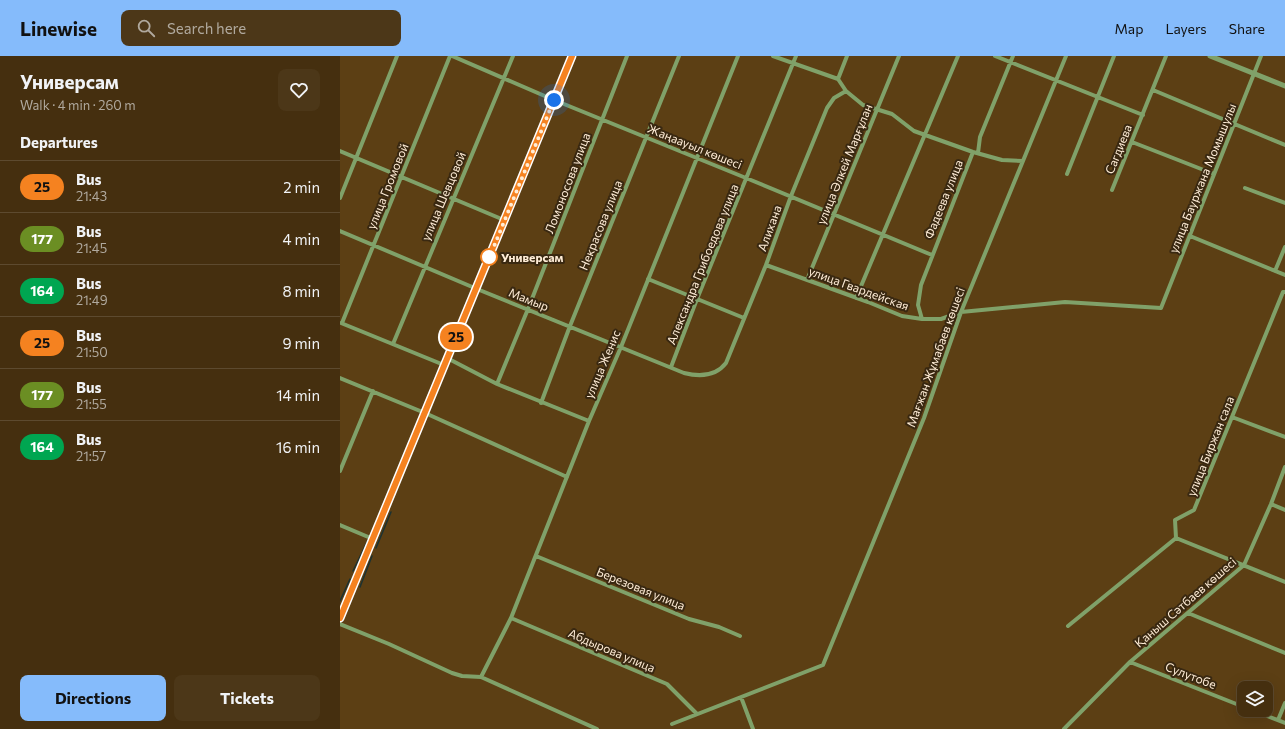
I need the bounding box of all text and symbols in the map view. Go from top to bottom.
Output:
search box [121,10,401,46]
text: Linewise [20,17,97,40]
icon: search [135,17,157,39]
text: Search here [167,19,246,37]
text: Map [1115,20,1143,37]
text: Layers [1165,20,1207,37]
text: Share [1229,20,1265,37]
button: heart [278,69,320,111]
text: Универсам [20,70,119,93]
your location [544,90,564,110]
text: Walk · 4 min · 260 m [20,97,136,113]
street label: улица Бауржана Момышулы [1166,101,1238,255]
street label: улица Әлкей Марғұлан [813,102,875,226]
street label: Жаңаауыл көшесі [646,121,744,171]
street label: Сагдиева [1102,122,1134,176]
street label: Ломоносова улица [541,131,593,235]
text: Departures [20,133,98,151]
street label: улица Громовой [363,141,411,231]
street label: улица Шевцовой [418,150,468,242]
street label: Фадеева улица [921,157,965,241]
text: Bus [76,170,101,188]
text: 25 [34,178,50,195]
text: 2 min [283,178,320,196]
street label: Некрасова улица [576,178,624,272]
street label: Александра Грибоедова улица [663,182,741,346]
text: 21:43 [76,188,107,204]
street label: Алихана [754,203,784,253]
text: Bus [76,222,101,240]
text: 177 [31,230,53,247]
text: 4 min [283,230,320,248]
text: 21:45 [76,240,107,256]
marker: Универсам [480,248,498,266]
place label: Универсам [501,250,564,264]
street label: улица Гвардейская [807,263,911,313]
text: Bus [76,274,101,292]
text: 164 [30,282,54,299]
text: 8 min [282,282,320,300]
street label: Мамыр [507,285,551,313]
street label: Мағжан Жұмабаев көшесі [903,285,967,429]
text: 21:49 [76,292,108,308]
line badge: 25 [438,324,474,350]
text: Bus [76,326,101,344]
text: 25 [448,328,464,345]
street label: улица Женис [581,328,623,400]
text: 25 [34,334,50,351]
text: 9 min [282,334,320,352]
text: 21:50 [76,344,108,360]
text: Bus [76,378,101,396]
text: 177 [31,386,53,403]
text: 14 min [276,386,320,404]
street label: улица Биржан сала [1184,394,1236,498]
text: 21:55 [76,396,107,412]
text: Bus [76,430,101,448]
text: 164 [30,438,54,455]
text: 16 min [276,438,320,456]
text: 21:57 [76,448,106,464]
street label: Қаныш Сәтбаев көшесі [1131,554,1239,650]
street label: Березовая улица [595,564,687,612]
street label: Абдырова улица [567,625,657,675]
street label: Сулутобе [1164,659,1218,691]
button: Directions [20,675,166,721]
button: Tickets [174,675,320,721]
map controls [1237,681,1273,717]
button: layers [1237,681,1273,717]

